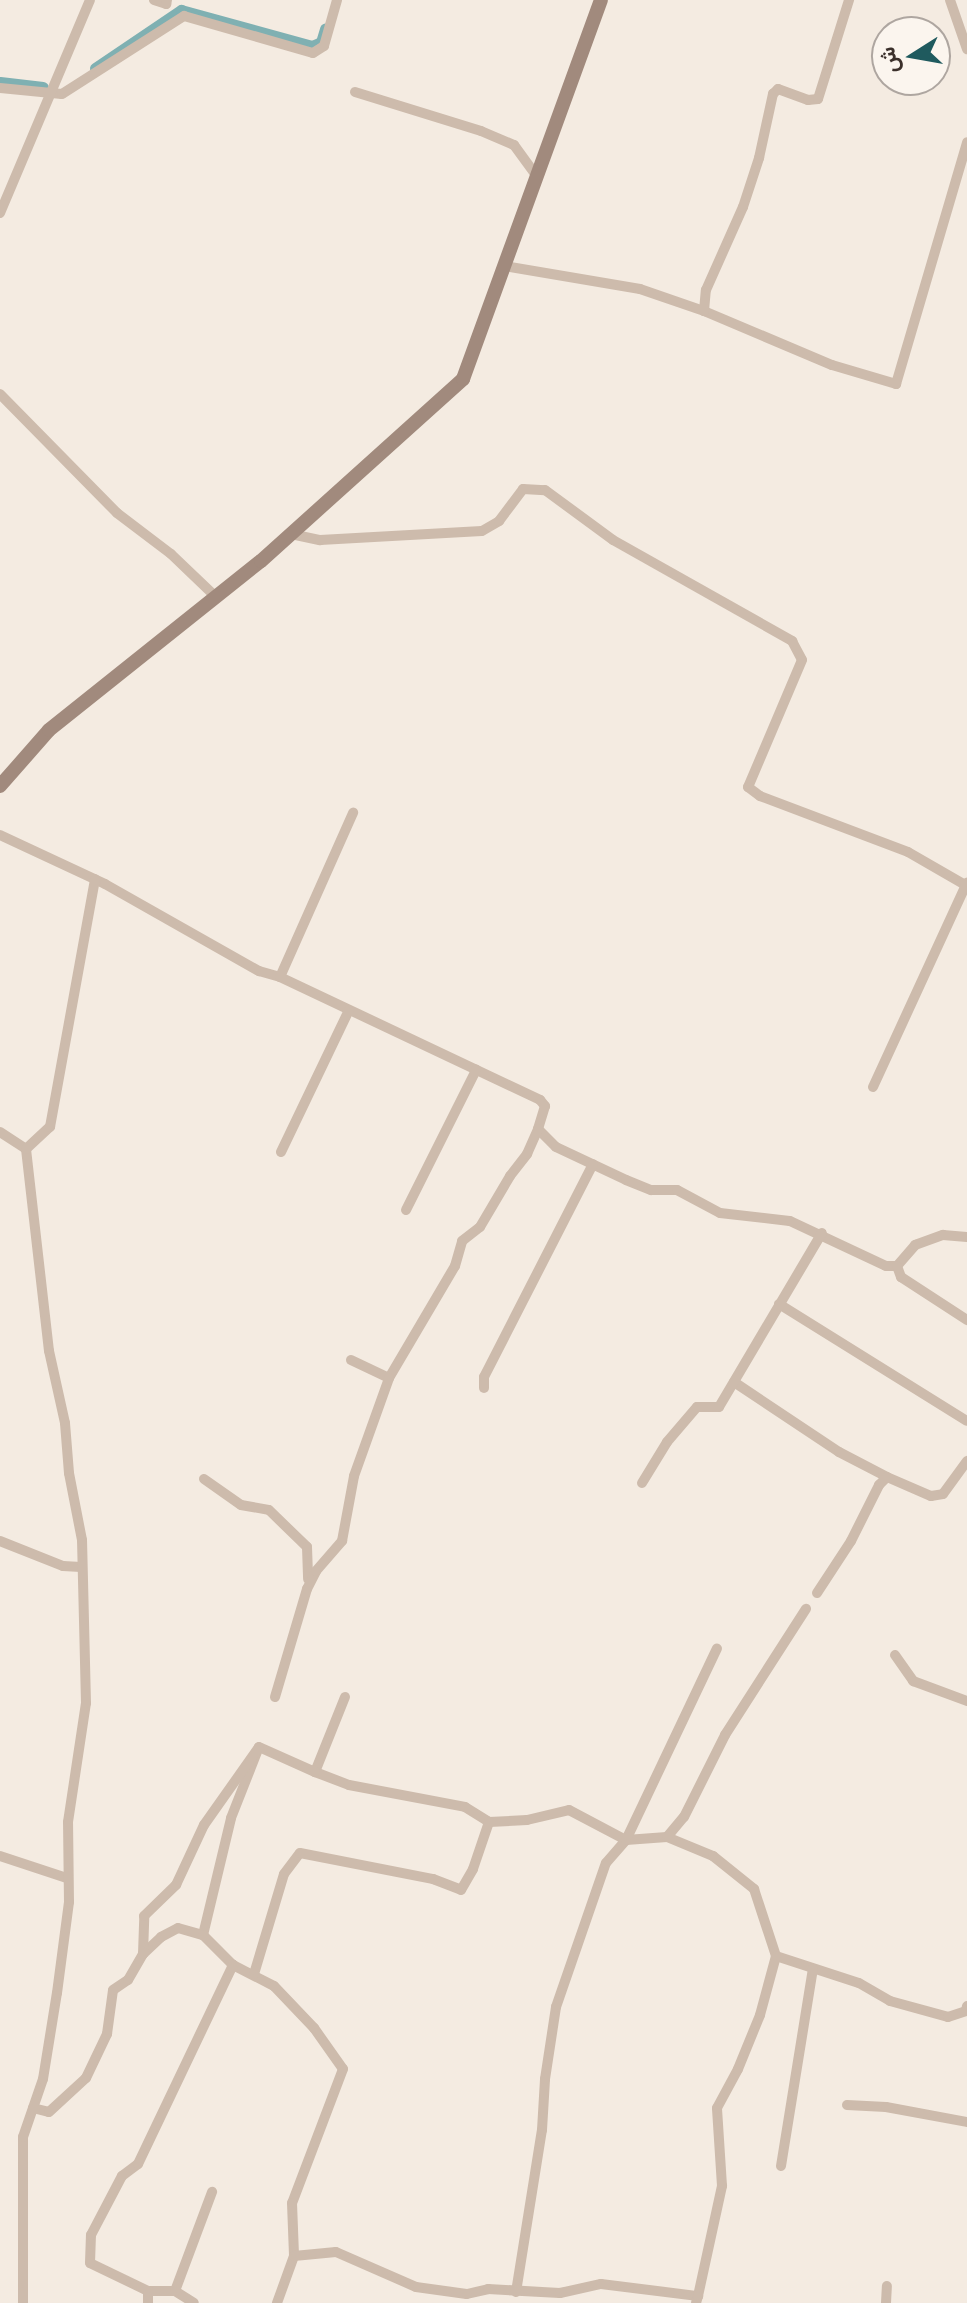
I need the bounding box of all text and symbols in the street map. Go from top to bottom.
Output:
north arrow [871,16,951,96]
text: ش [874,45,904,76]

